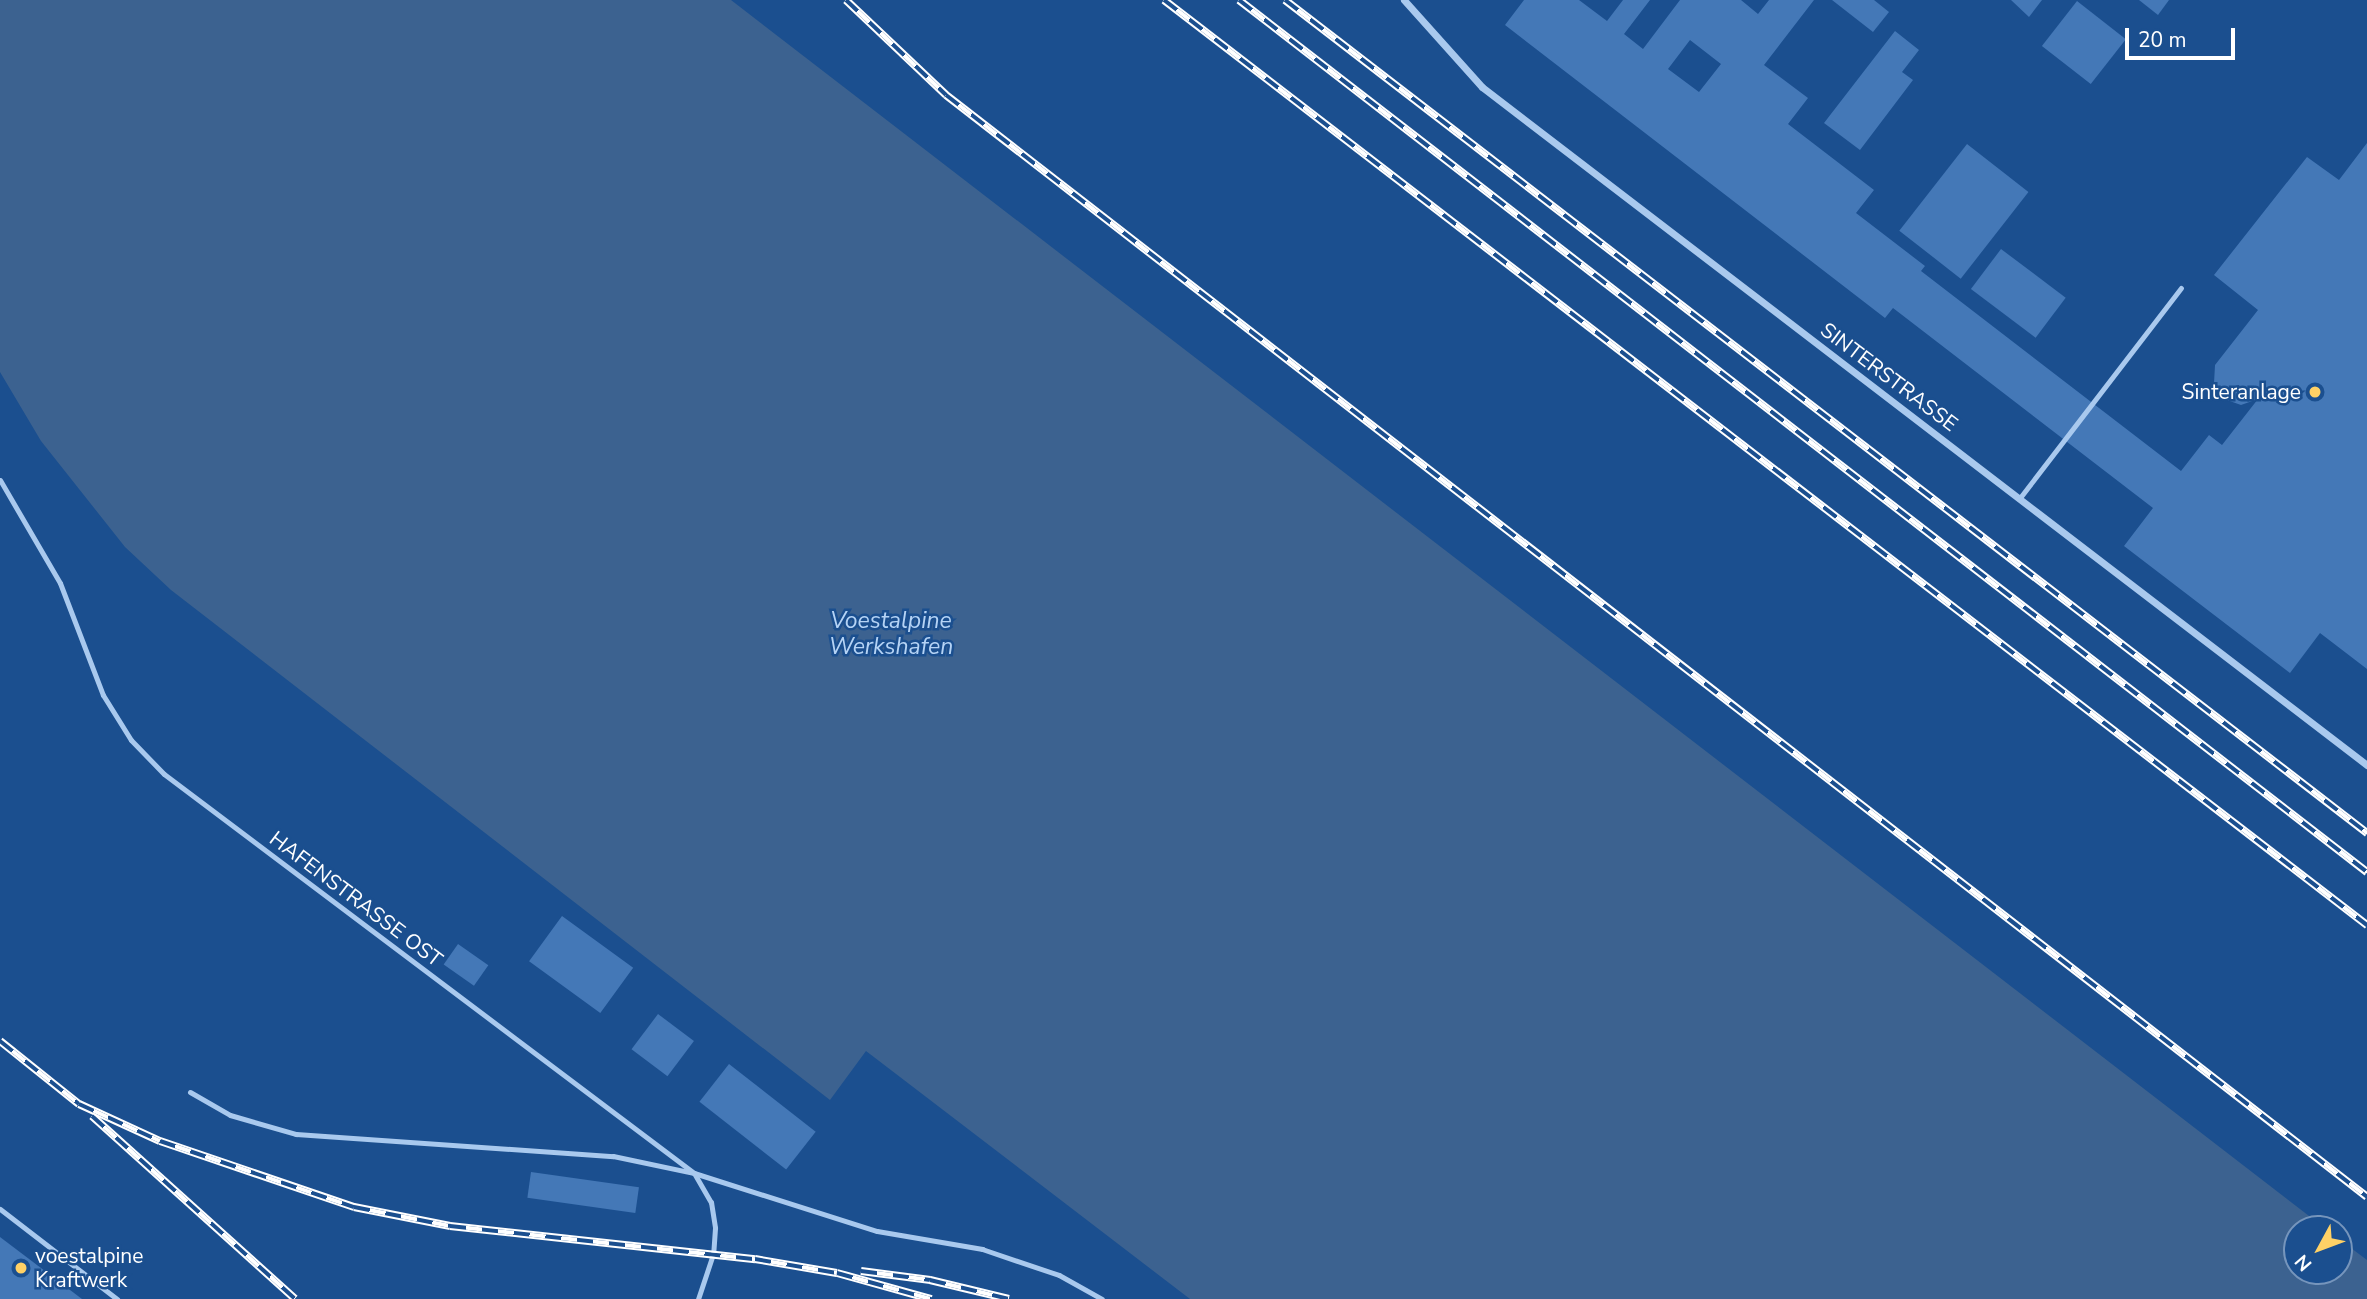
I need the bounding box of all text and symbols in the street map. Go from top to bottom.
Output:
scale bar [2129,14,2239,58]
text: 20 m [2138,26,2187,54]
street label: SINTERSTRASSE [1816,317,1962,437]
place label: Sinteranlage [2182,379,2301,405]
marker: Sinteranlage [2307,384,2323,400]
water label: Voestalpine Werkshafen [829,607,953,661]
street label: HAFENSTRASSE OST [265,826,447,972]
north arrow [2283,1215,2353,1285]
place label: voestalpine Kraftwerk [35,1243,143,1293]
text: N [2289,1249,2318,1276]
marker: voestalpine Kraftwerk [13,1260,29,1276]

